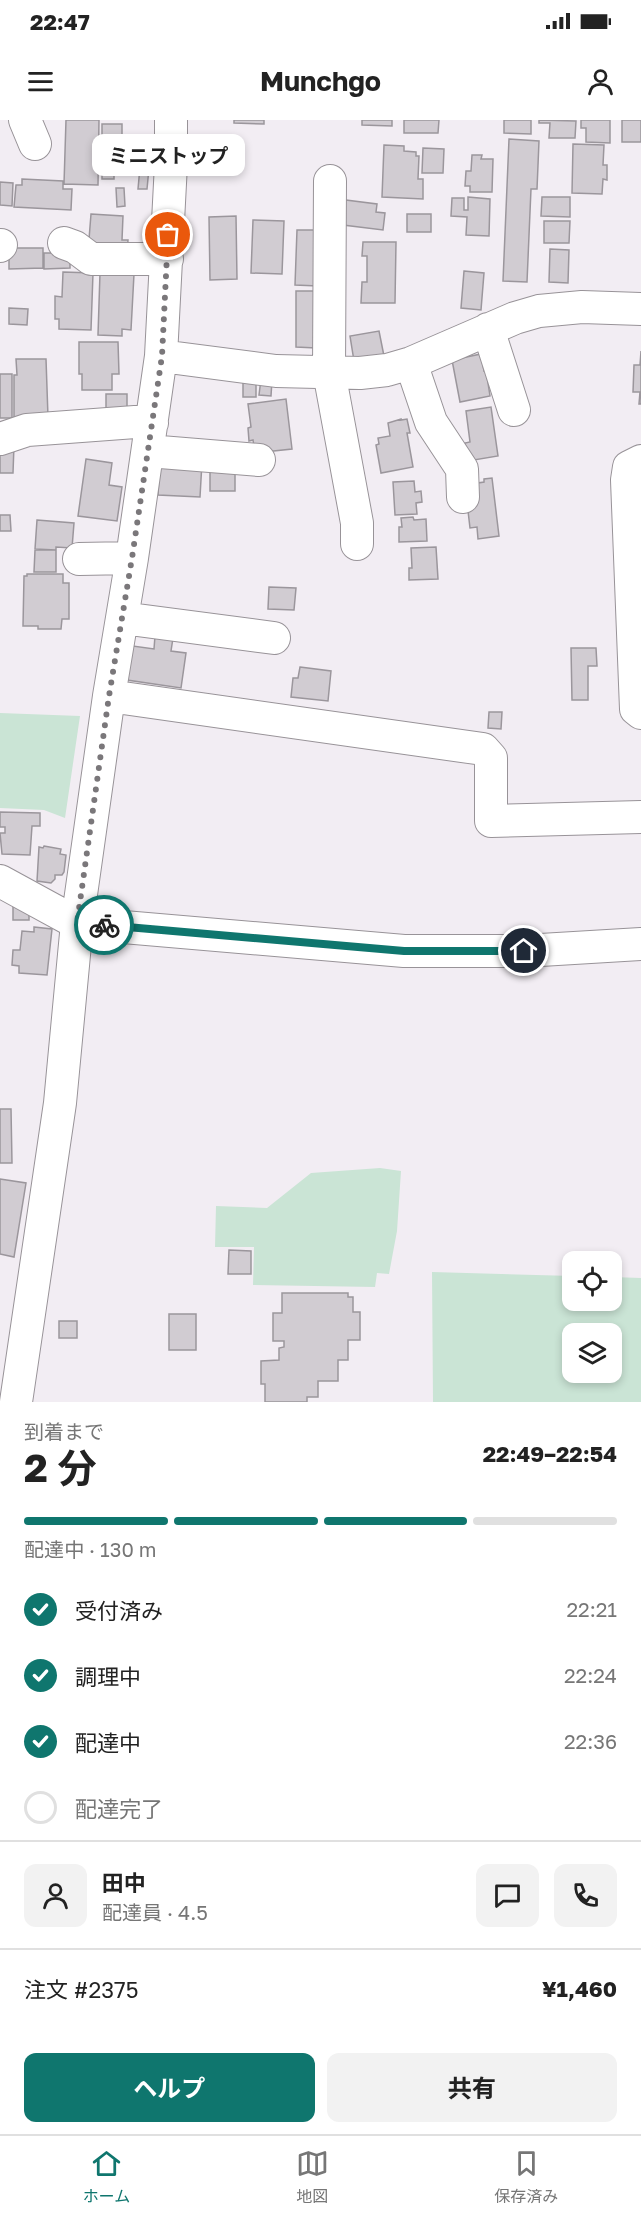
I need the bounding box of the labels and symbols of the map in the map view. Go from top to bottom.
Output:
callout: ミニストップ [92,133,244,175]
pin [142,209,193,260]
courier [74,895,134,955]
pin [498,925,549,976]

